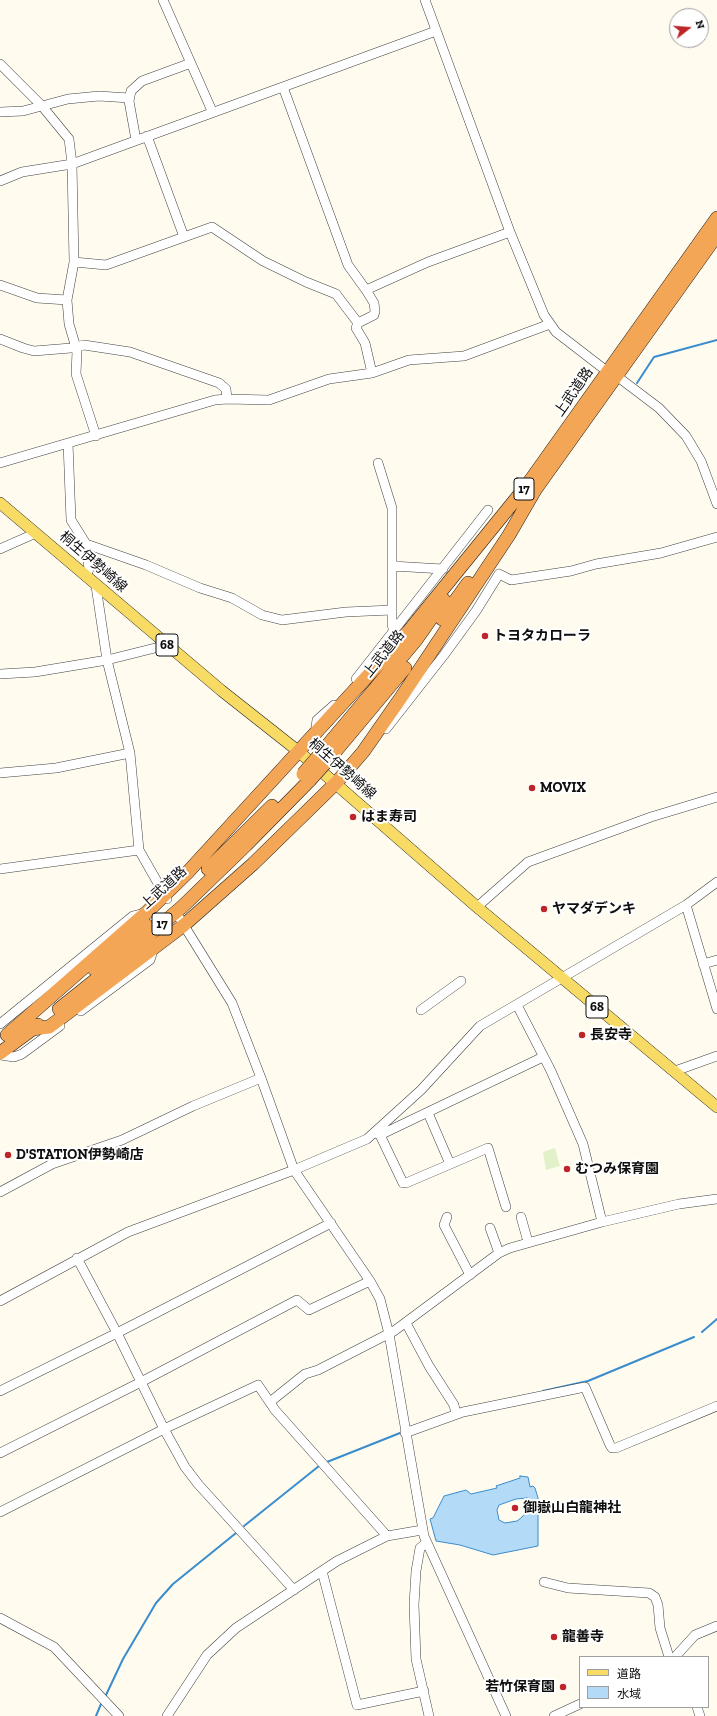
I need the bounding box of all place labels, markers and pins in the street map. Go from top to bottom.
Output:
place label: トヨタカローラ [493,628,591,644]
marker: トヨタカローラ [480,631,490,641]
place label: MOVIX [540,780,586,796]
marker: MOVIX [527,783,537,793]
place label: はま寿司 [361,809,417,825]
marker: はま寿司 [348,812,358,822]
place label: ヤマダデンキ [552,901,636,917]
marker: ヤマダデンキ [539,904,549,914]
place label: 長安寺 [590,1027,632,1043]
marker: 長安寺 [577,1030,587,1040]
place label: D'STATION伊勢崎店 [16,1147,144,1163]
marker: D'STATION伊勢崎店 [3,1150,13,1160]
place label: むつみ保育園 [575,1161,659,1177]
marker: むつみ保育園 [562,1164,572,1174]
place label: 御嶽山白龍神社 [523,1500,621,1516]
marker: 御嶽山白龍神社 [510,1503,520,1513]
place label: 龍善寺 [562,1629,604,1645]
marker: 龍善寺 [549,1632,559,1642]
place label: 若竹保育園 [485,1679,555,1695]
marker: 若竹保育園 [558,1682,568,1692]

